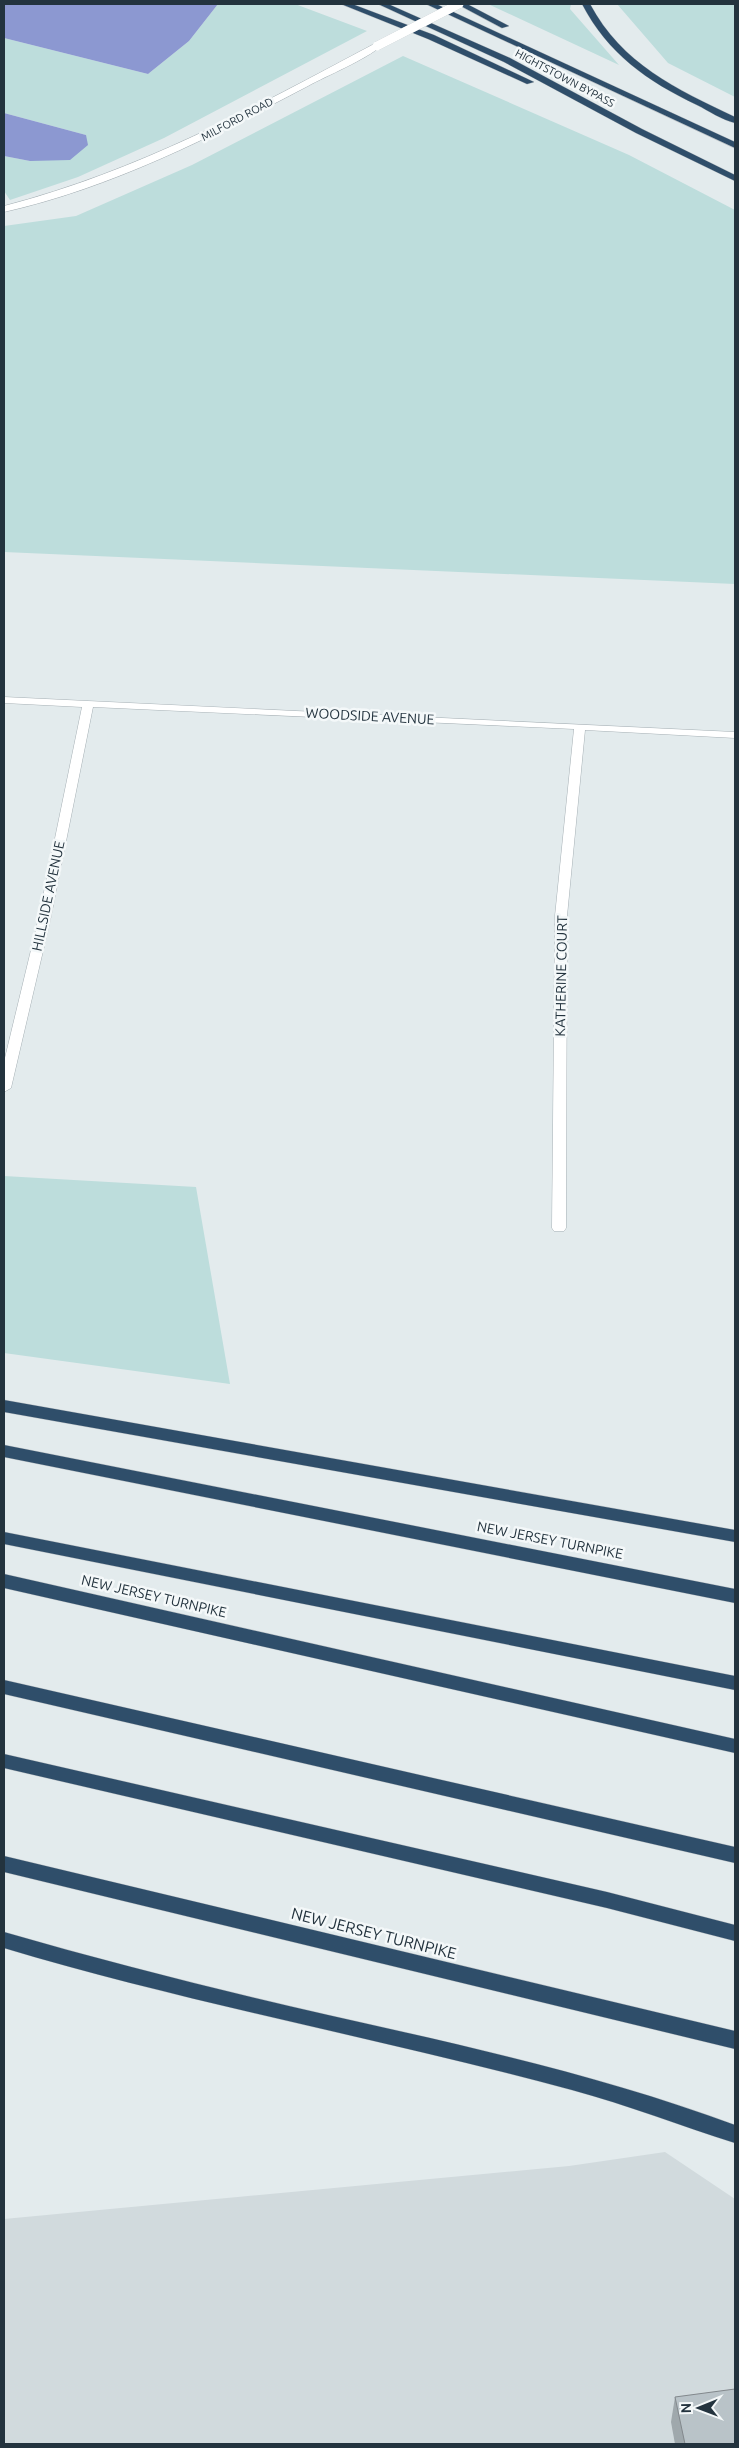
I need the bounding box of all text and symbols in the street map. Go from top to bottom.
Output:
street label: HIGHTSTOWN BYPASS [513,47,617,109]
street label: MILFORD ROAD [199,95,275,143]
street label: WOODSIDE AVENUE [305,705,435,727]
street label: HILLSIDE AVENUE [29,839,68,953]
street label: KATHERINE COURT [552,915,570,1037]
street label: NEW JERSEY TURNPIKE [476,1518,625,1562]
street label: NEW JERSEY TURNPIKE [80,1572,228,1621]
street label: NEW JERSEY TURNPIKE [290,1904,458,1962]
north arrow [674,2383,724,2433]
text: N [678,2403,694,2414]

